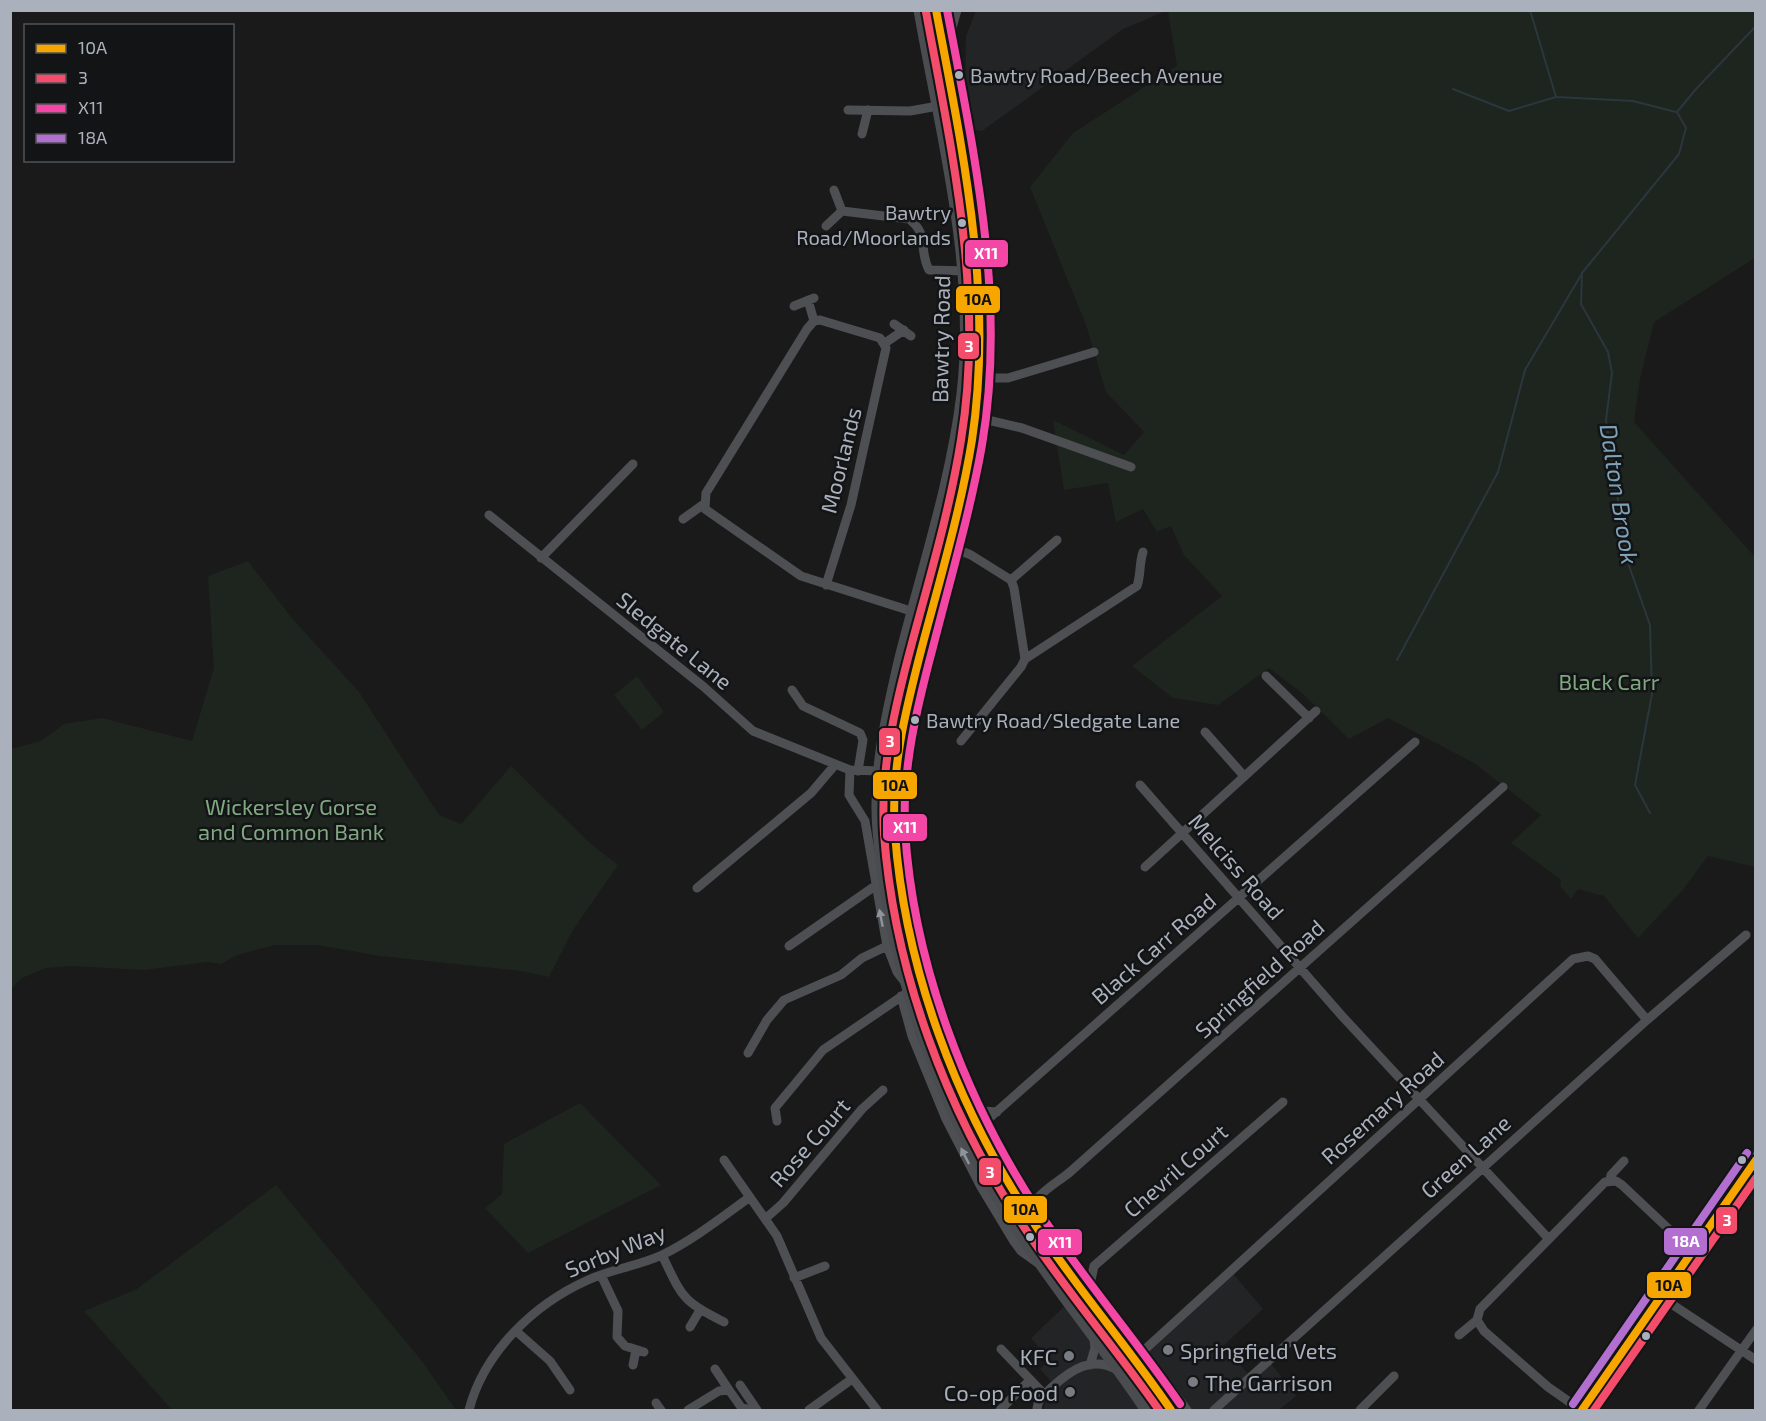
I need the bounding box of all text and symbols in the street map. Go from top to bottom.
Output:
legend [24,24,234,162]
text: 10A [78,36,108,58]
place label: Bawtry Road/Beech Avenue [970,63,1223,87]
text: 3 [78,66,88,88]
marker: Bawtry Road/Beech Avenue [953,69,965,81]
text: X11 [78,96,103,118]
text: 18A [78,126,108,148]
place label: Bawtry Road/Moorlands [796,200,951,249]
marker: Bawtry Road/Moorlands [956,217,968,229]
line badge: X11 [964,239,1009,268]
text: X11 [974,243,998,262]
street label: Bawtry Road [926,275,954,403]
line badge: 10A [955,285,1001,314]
text: 10A [964,289,992,308]
line badge: 3 [957,332,980,360]
text: 3 [964,336,974,355]
street label: Moorlands [814,404,866,516]
water label: Dalton Brook [1595,422,1645,566]
street label: Sledgate Lane [612,586,738,694]
park label: Black Carr [1558,668,1660,694]
place label: Bawtry Road/Sledgate Lane [926,708,1180,732]
marker: Bawtry Road/Sledgate Lane [909,714,921,726]
line badge: 3 [878,727,901,756]
text: 3 [885,731,895,750]
line badge: 10A [872,771,918,800]
text: 10A [881,775,909,794]
park label: Wickersley Gorse and Common Bank [198,793,384,844]
street label: Melciss Road [1184,808,1290,924]
line badge: X11 [882,813,928,842]
text: X11 [893,817,917,836]
street label: Black Carr Road [1085,887,1221,1009]
one-way arrow [876,908,885,927]
street label: Springfield Road [1189,913,1329,1043]
street label: Rosemary Road [1315,1045,1449,1169]
street label: Rose Court [764,1092,854,1192]
street label: Green Lane [1415,1109,1515,1203]
street label: Chevril Court [1118,1118,1232,1222]
one-way arrow [960,1148,970,1165]
unlabelled marker [1736,1154,1748,1166]
line badge: 3 [978,1157,1002,1186]
text: 3 [985,1162,995,1181]
line badge: 10A [1003,1195,1048,1224]
text: 10A [1011,1199,1039,1218]
line badge: 3 [1715,1206,1738,1235]
text: 3 [1722,1210,1732,1229]
street label: Sorby Way [561,1218,669,1282]
line badge: 18A [1663,1227,1708,1256]
line badge: X11 [1037,1228,1083,1256]
unlabelled marker [1024,1231,1036,1243]
text: 18A [1672,1231,1700,1250]
text: X11 [1048,1232,1072,1251]
line badge: 10A [1646,1271,1692,1299]
text: 10A [1655,1275,1683,1294]
unlabelled marker [1640,1330,1652,1342]
place label: Springfield Vets [1180,1337,1337,1363]
place label: KFC [1020,1343,1057,1369]
marker: Springfield Vets [1161,1343,1175,1357]
marker: KFC [1062,1349,1076,1363]
place label: The Garrison [1205,1369,1333,1395]
marker: The Garrison [1186,1375,1200,1389]
place label: Co-op Food [944,1379,1058,1405]
marker: Co-op Food [1063,1385,1077,1399]

